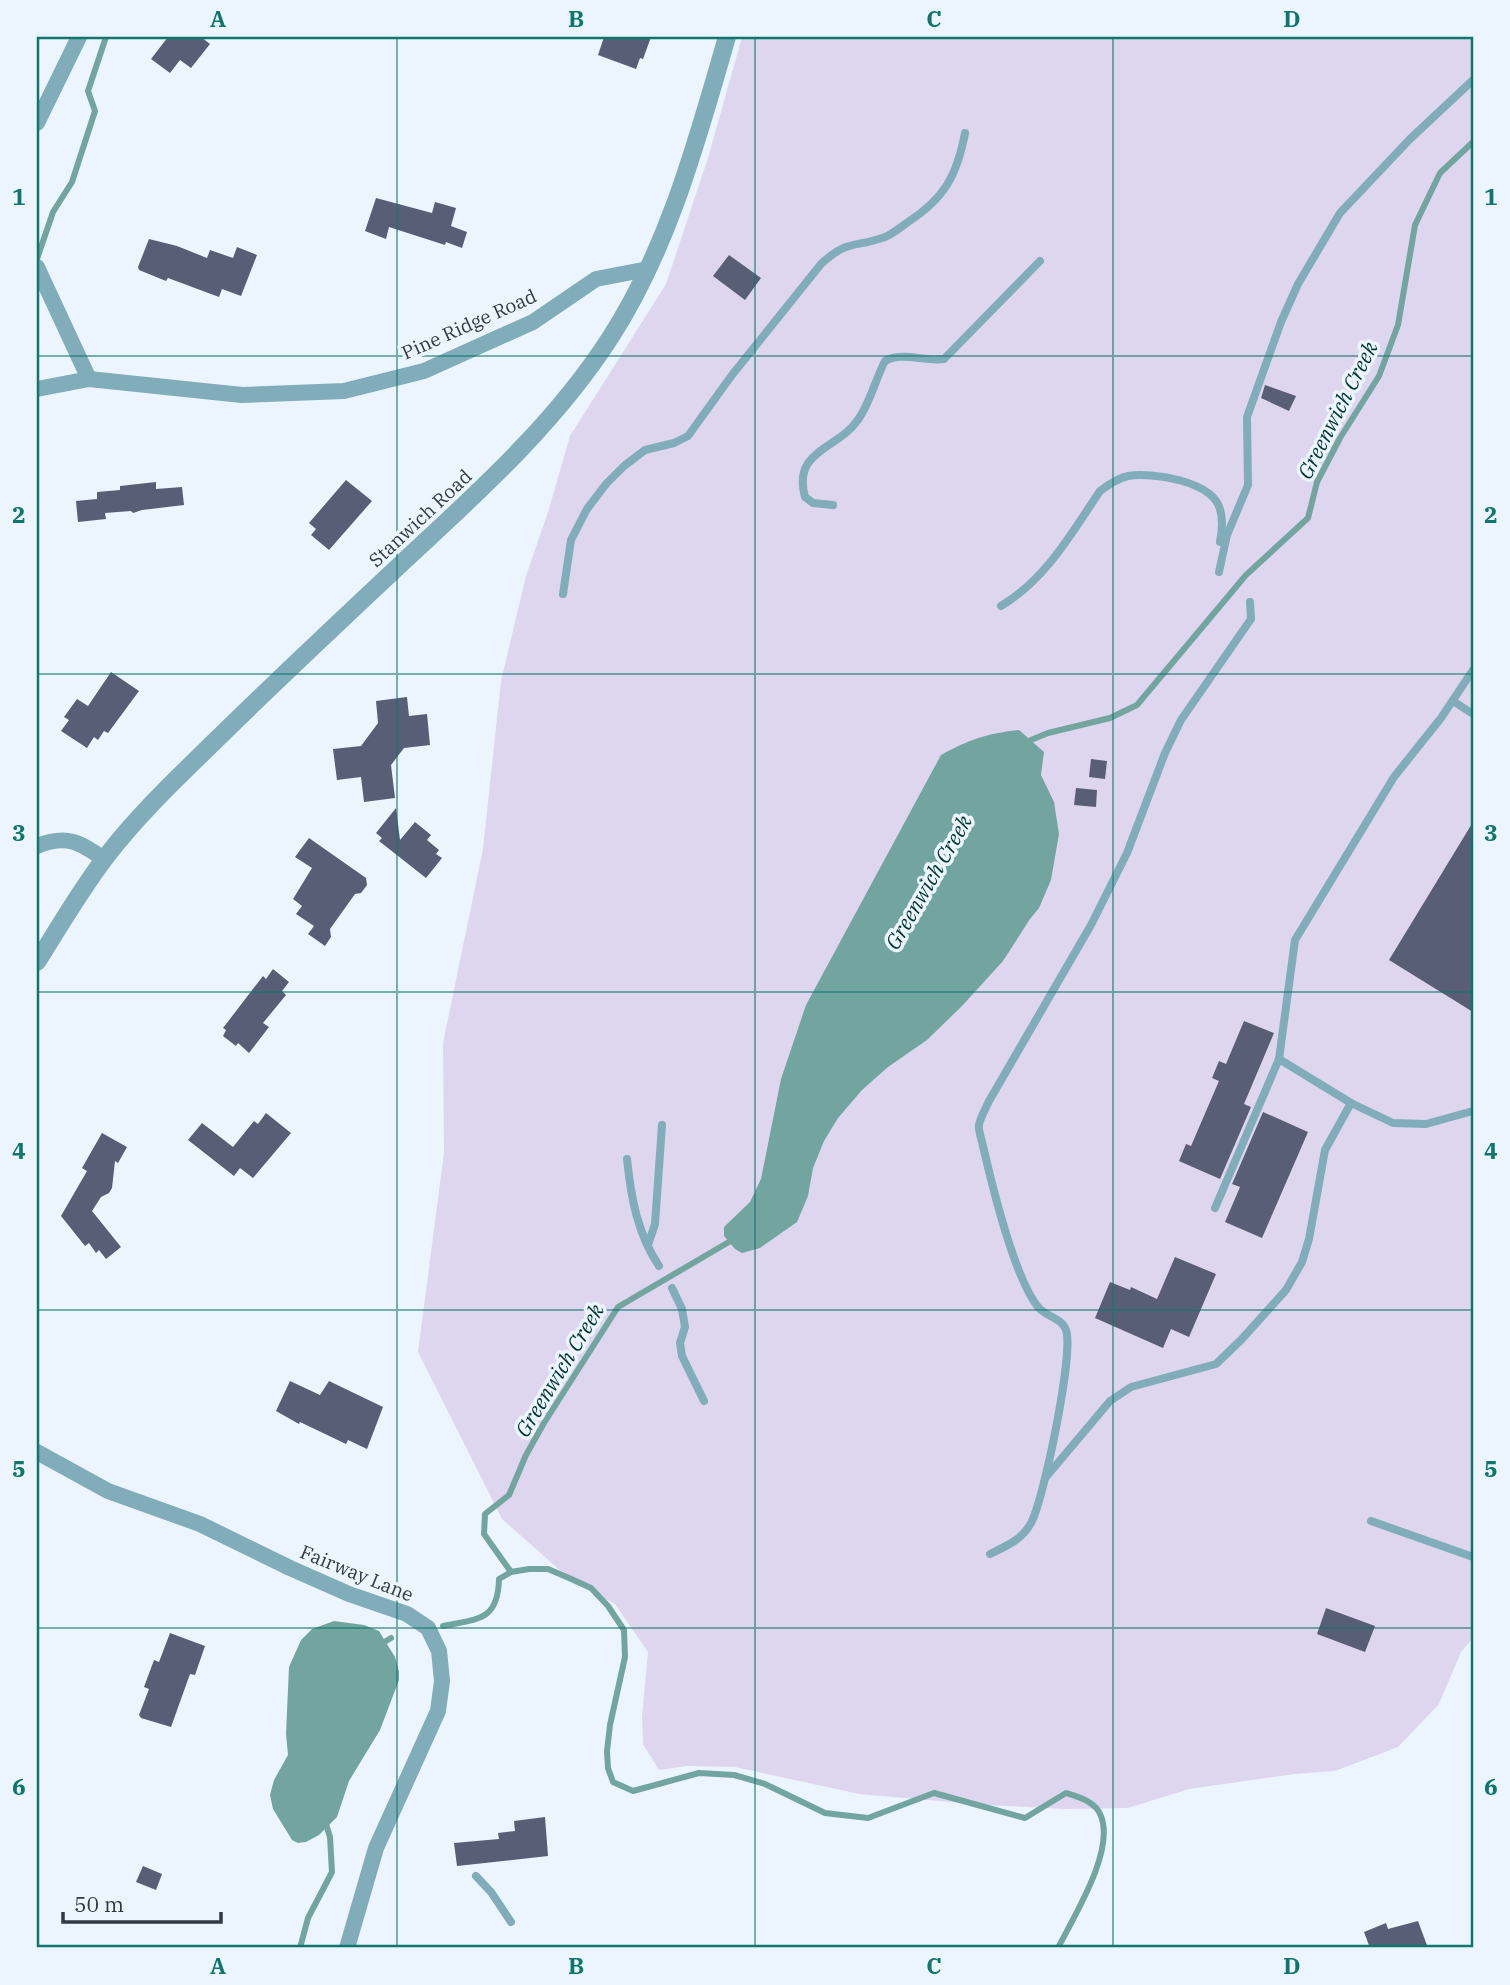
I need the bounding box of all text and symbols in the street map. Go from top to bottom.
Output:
text: A [210,3,226,33]
text: B [568,3,584,33]
text: C [926,3,942,33]
text: D [1283,3,1301,33]
text: 1 [12,181,26,211]
text: 1 [1484,181,1498,211]
street label: Pine Ridge Road [398,284,540,364]
water label: Greenwich Creek [1290,336,1384,484]
street label: Stanwich Road [363,464,477,572]
text: 2 [12,499,26,529]
text: 2 [1484,499,1498,529]
water label: Greenwich Creek [878,809,978,954]
text: 3 [12,817,26,847]
text: 3 [1484,817,1498,847]
text: 4 [12,1135,26,1165]
text: 4 [1484,1135,1498,1165]
water label: Greenwich Creek [508,1297,610,1442]
text: 5 [12,1453,26,1483]
text: 5 [1484,1453,1498,1483]
street label: Fairway Lane [297,1539,417,1607]
text: 6 [12,1771,26,1801]
text: 6 [1484,1771,1498,1801]
scale bar [63,1880,220,1924]
text: 50 m [74,1890,124,1918]
text: A [210,1950,226,1980]
text: B [568,1950,584,1980]
text: C [926,1950,942,1980]
text: D [1283,1950,1301,1980]

